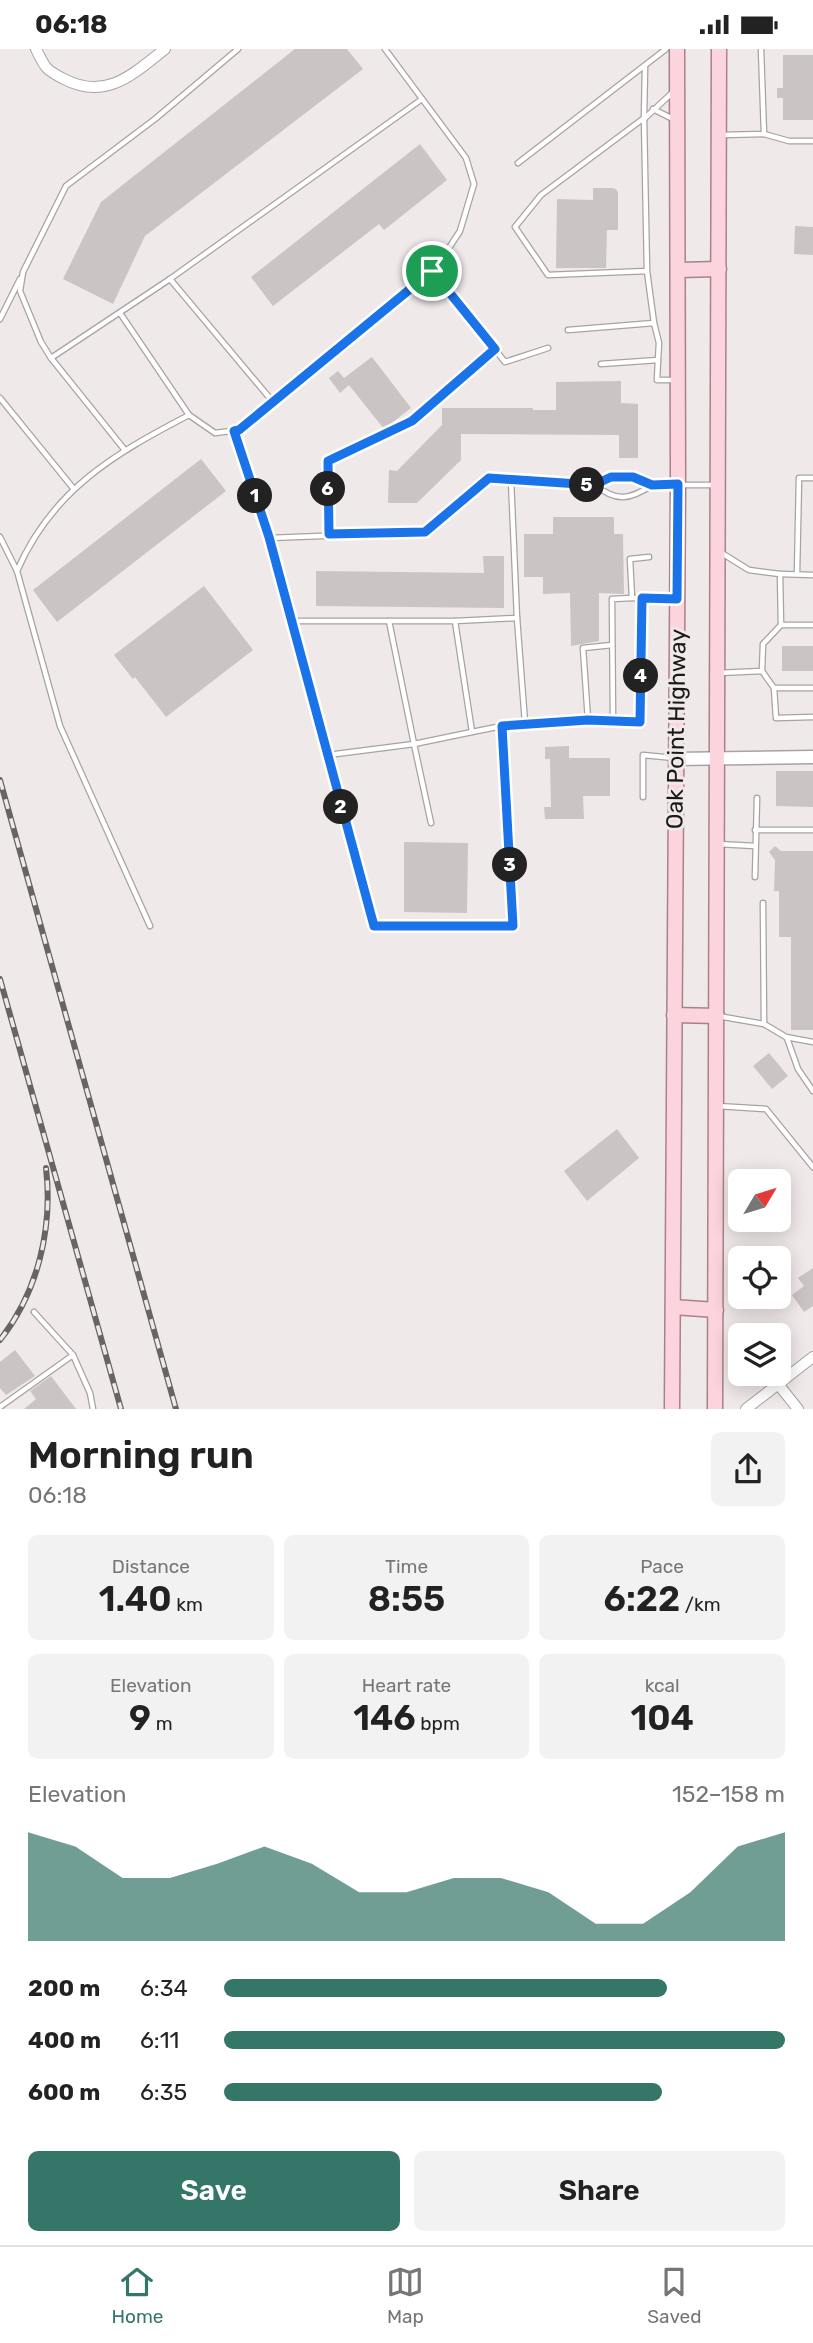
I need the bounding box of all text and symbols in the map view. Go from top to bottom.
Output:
text: 06:18 [35,9,108,40]
pin [402,241,462,301]
icon: arrive [413,252,451,290]
pin: 5 [570,467,604,502]
pin: 6 [310,471,346,507]
text: 5 [580,473,593,496]
text: 6 [321,477,334,500]
pin: 1 [238,479,272,513]
text: 1 [250,484,259,507]
street label: Oak Point Highway [660,628,692,829]
pin: 4 [624,659,658,693]
text: 4 [634,664,647,687]
pin: 2 [324,789,358,825]
text: 2 [334,795,347,818]
pin: 3 [492,847,528,883]
text: 3 [503,853,516,876]
north arrow [728,1169,791,1232]
map controls [728,1169,791,1386]
button: locate [728,1246,791,1309]
button: layers [728,1323,791,1386]
text: Morning run [28,1432,254,1478]
button: share [711,1432,785,1506]
text: 06:18 [28,1481,87,1509]
text: Distance [112,1555,190,1578]
text: Time [385,1555,428,1578]
text: Pace [640,1555,684,1578]
text: 1.40 [99,1578,172,1620]
text: 8:55 [368,1578,445,1620]
text: 6:22 [604,1578,680,1620]
text: km [172,1593,203,1616]
text: /km [680,1593,721,1616]
text: Elevation [110,1674,192,1697]
text: Heart rate [362,1674,451,1697]
text: kcal [645,1674,680,1697]
text: 9 [129,1697,151,1739]
text: 146 [353,1697,416,1739]
text: 104 [630,1697,694,1739]
text: m [151,1712,173,1735]
text: bpm [416,1712,460,1735]
text: Elevation [28,1780,127,1808]
text: 152–158 m [672,1780,785,1808]
text: 200 m [28,1974,100,2002]
text: 6:34 [140,1974,188,2002]
text: 400 m [28,2026,101,2054]
text: 6:11 [140,2026,179,2054]
text: 600 m [28,2078,100,2106]
text: 6:35 [140,2078,187,2106]
button: Save [28,2151,400,2231]
button: Share [414,2151,785,2231]
tab: Home [111,2263,163,2328]
tab: Map [386,2263,424,2328]
tab: Saved [647,2263,702,2328]

